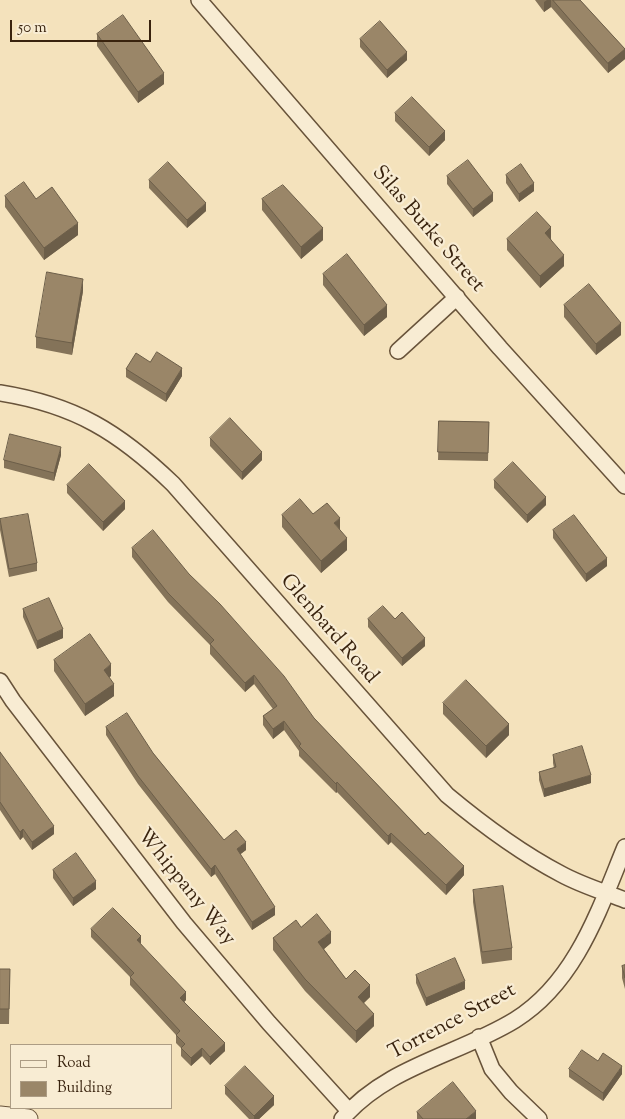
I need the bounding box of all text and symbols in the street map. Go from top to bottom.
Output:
scale bar [12,10,154,42]
text: 50 m [18,18,47,39]
street label: Silas Burke Street [365,162,489,298]
street label: Glenbard Road [274,570,382,690]
street label: Whippany Way [130,825,240,951]
street label: Torrence Street [385,979,521,1067]
legend [10,1044,172,1109]
text: Road [57,1053,91,1074]
text: Building [57,1078,112,1099]

